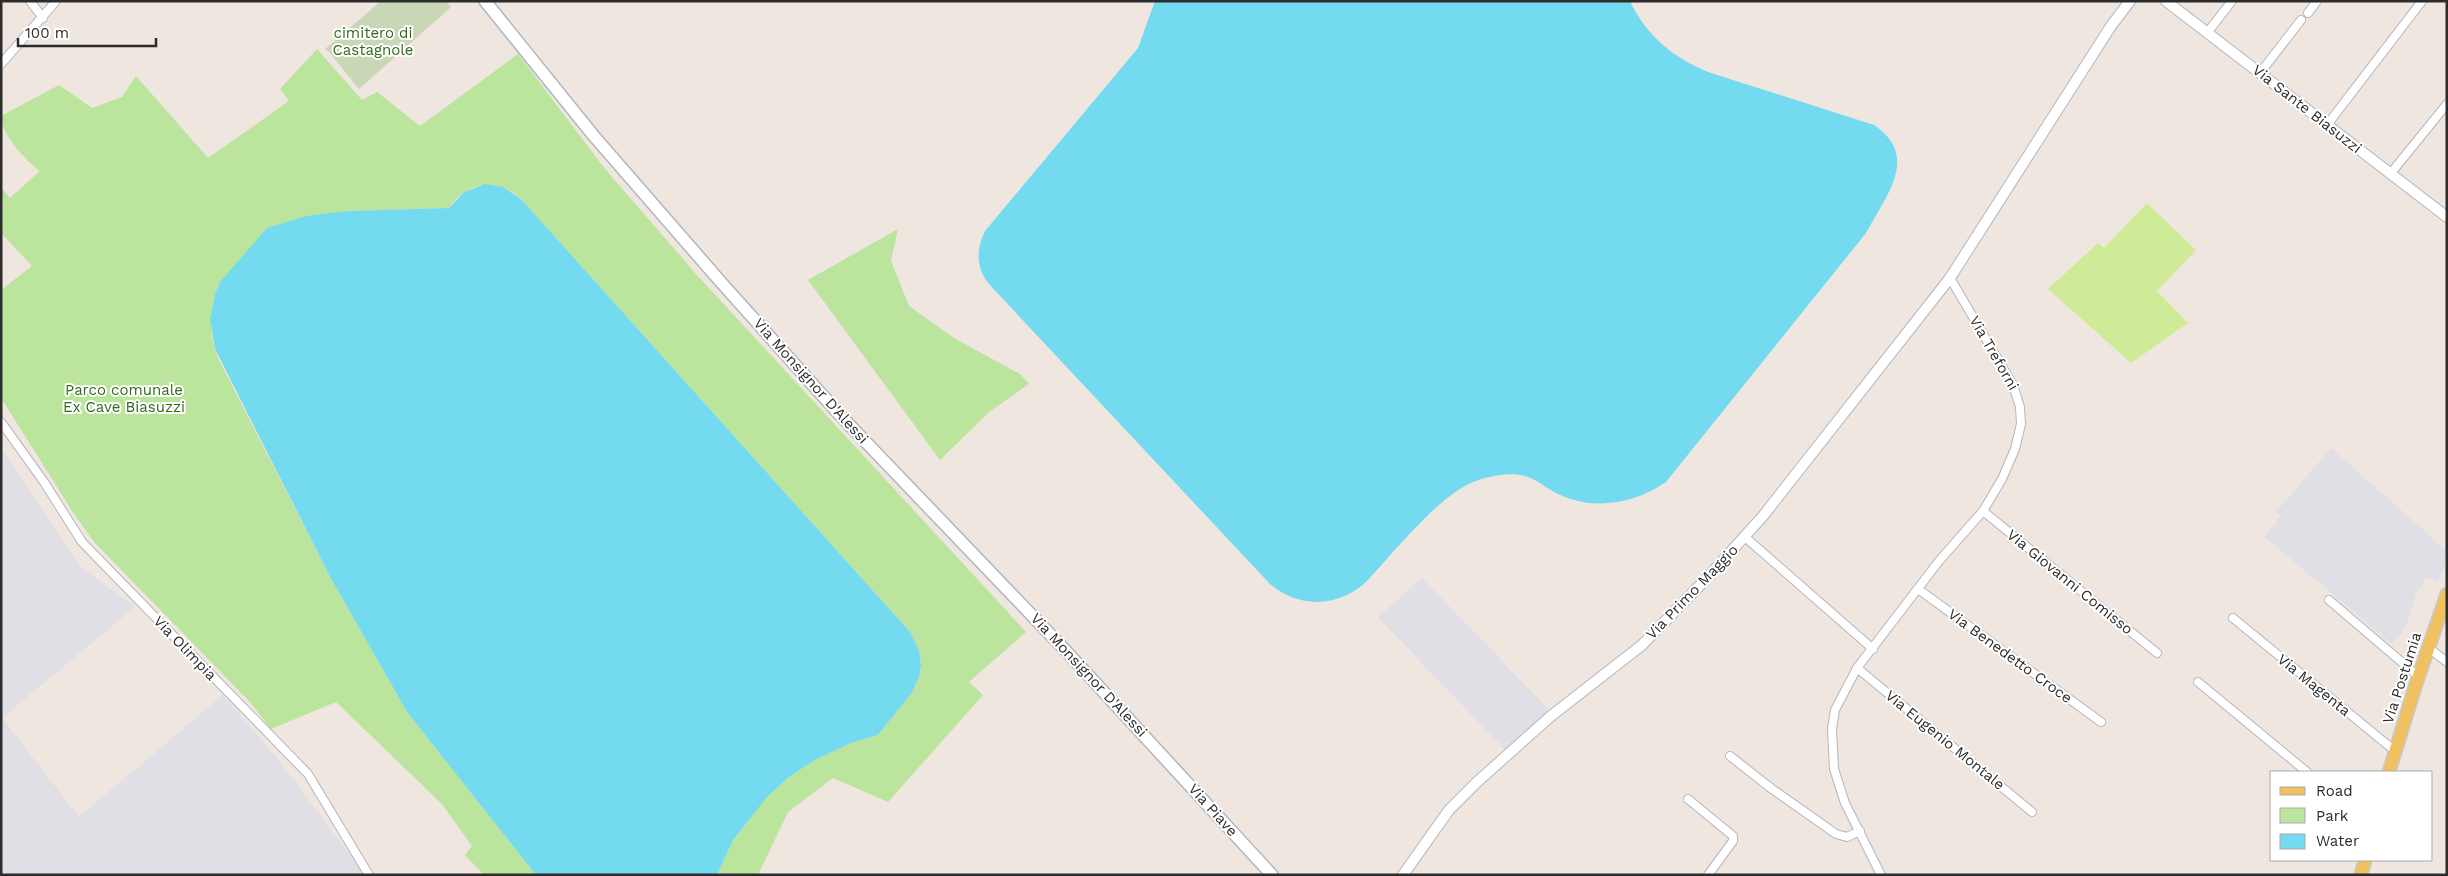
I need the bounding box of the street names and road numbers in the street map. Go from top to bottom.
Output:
street label: Via Sante Biasuzzi [2249,61,2365,157]
street label: Via Treforni [1965,312,2023,394]
street label: Via Monsignor D'Alessi [750,315,872,447]
street label: Via Giovanni Comisso [2003,526,2137,638]
street label: Via Primo Maggio [1642,541,1742,643]
street label: Via Benedetto Croce [1944,605,2076,707]
street label: Via Monsignor D'Alessi [1027,609,1151,741]
street label: Via Olimpia [150,612,221,684]
street label: Via Postumia [2379,629,2425,726]
street label: Via Magenta [2274,650,2355,720]
street label: Via Eugenio Montale [1882,686,2008,794]
street label: Via Piave [1185,780,1241,840]

